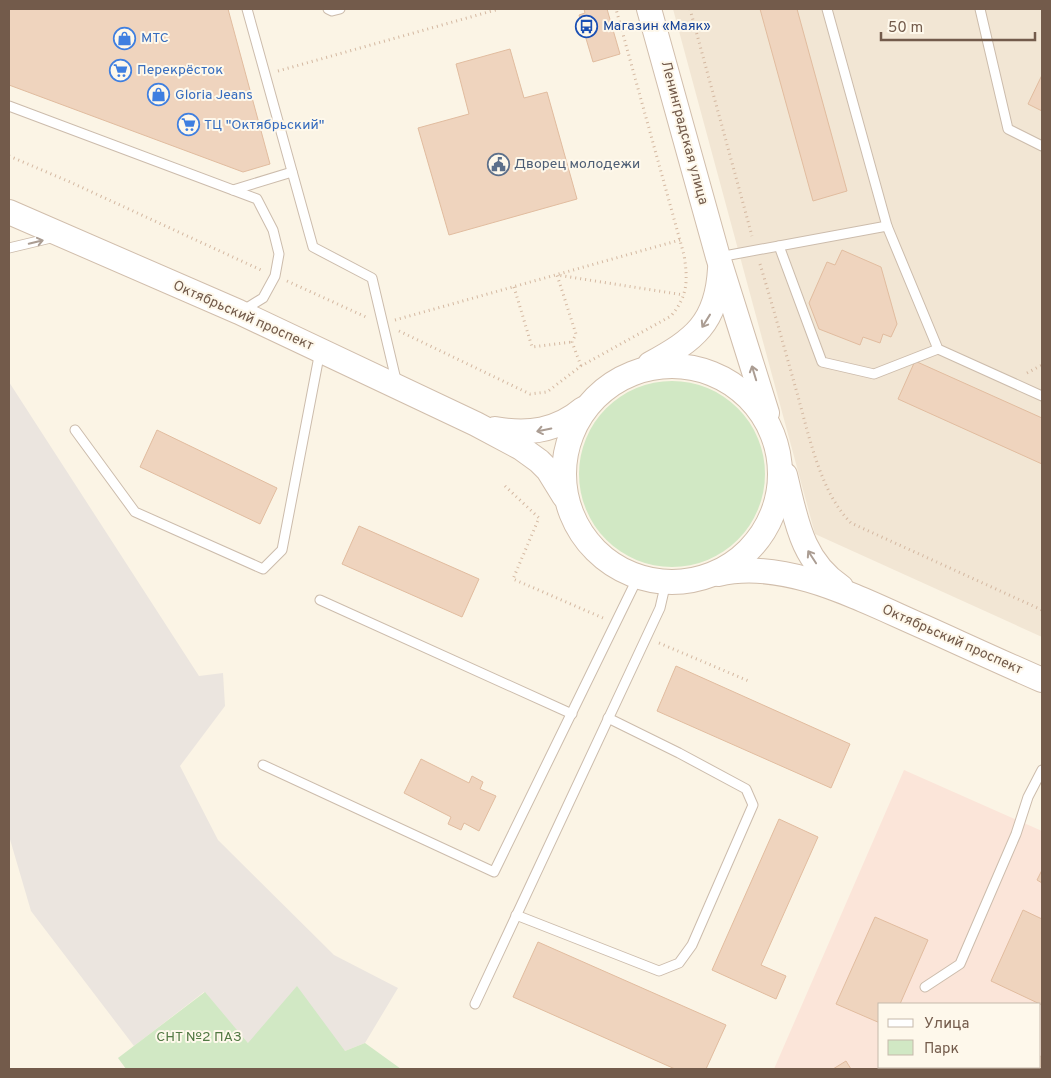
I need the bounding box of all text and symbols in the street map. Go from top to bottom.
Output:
scale bar [881,10,1035,42]
bus stop icon: Магазин «Маяк» [575,14,599,38]
place label: Магазин «Маяк» [603,18,711,35]
text: 50 m [888,19,923,38]
shop icon: МТС [113,26,137,50]
place label: МТС [141,30,169,47]
supermarket icon: Перекрёсток [109,58,133,82]
street label: Ленинградская улица [657,59,711,207]
place label: Перекрёсток [137,62,223,79]
shop icon: Gloria Jeans [147,83,171,107]
place label: Gloria Jeans [175,87,253,104]
supermarket icon: ТЦ "Октябрьский" [176,113,200,137]
place label: ТЦ "Октябрьский" [204,117,324,134]
public building icon: Дворец молодежи [486,152,510,176]
place label: Дворец молодежи [514,156,640,173]
one-way arrow [27,237,43,246]
street label: Октябрьский проспект [170,277,316,355]
one-way arrow [700,313,710,327]
one-way arrow [749,365,759,381]
one-way arrow [536,425,552,435]
one-way arrow [806,551,816,565]
street label: Октябрьский проспект [879,601,1025,679]
legend [878,1003,1041,1068]
text: Улица [924,1015,969,1034]
park label: СНТ №2 ПАЗ [156,1029,242,1046]
text: Парк [924,1040,959,1059]

